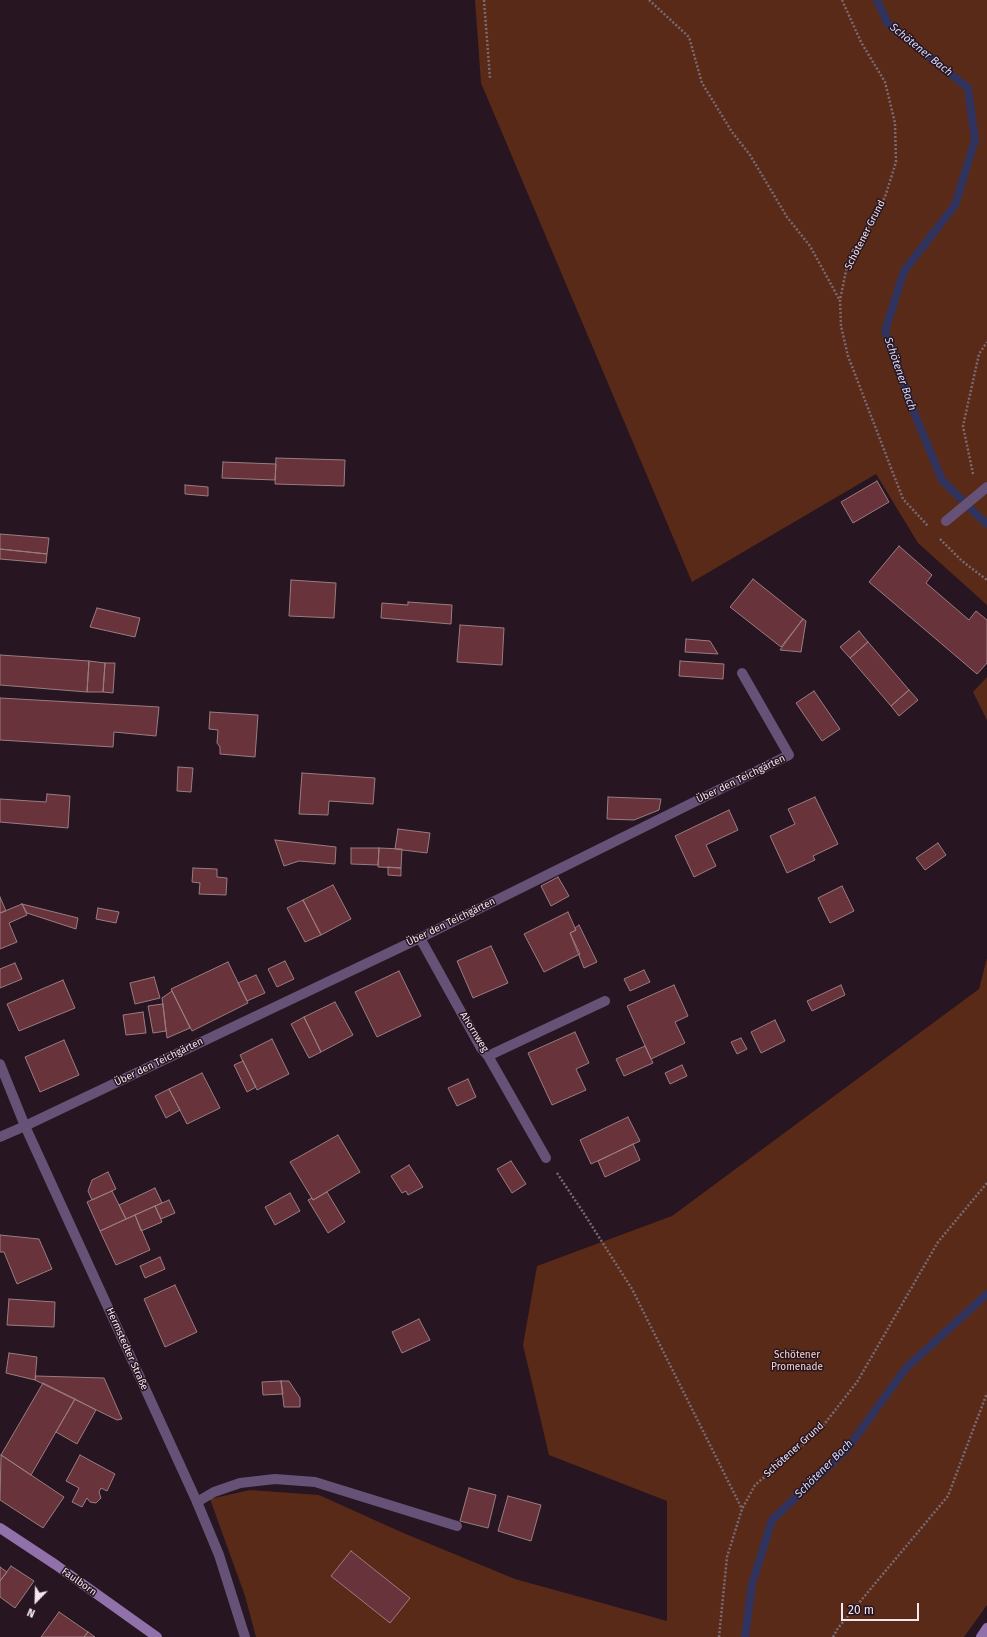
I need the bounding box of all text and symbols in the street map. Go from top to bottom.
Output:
water label: Schötener Bach [887,21,955,79]
street label: Schötener Grund [842,198,888,272]
water label: Schötener Bach [881,336,919,412]
street label: Über den Teichgärten [695,752,787,806]
street label: Über den Teichgärten [405,895,497,949]
street label: Ahornweg [457,1010,491,1054]
street label: Über den Teichgärten [113,1035,205,1089]
street label: Hermstedter Straße [103,1306,151,1392]
park label: Schötener Promenade [771,1349,823,1372]
street label: Schötener Grund [762,1420,826,1480]
water label: Schötener Bach [792,1437,856,1501]
street label: Faulborn [59,1566,99,1598]
north arrow [16,1581,56,1621]
scale bar [843,1595,921,1621]
text: 20 m [848,1603,874,1617]
text: N [25,1605,37,1620]

